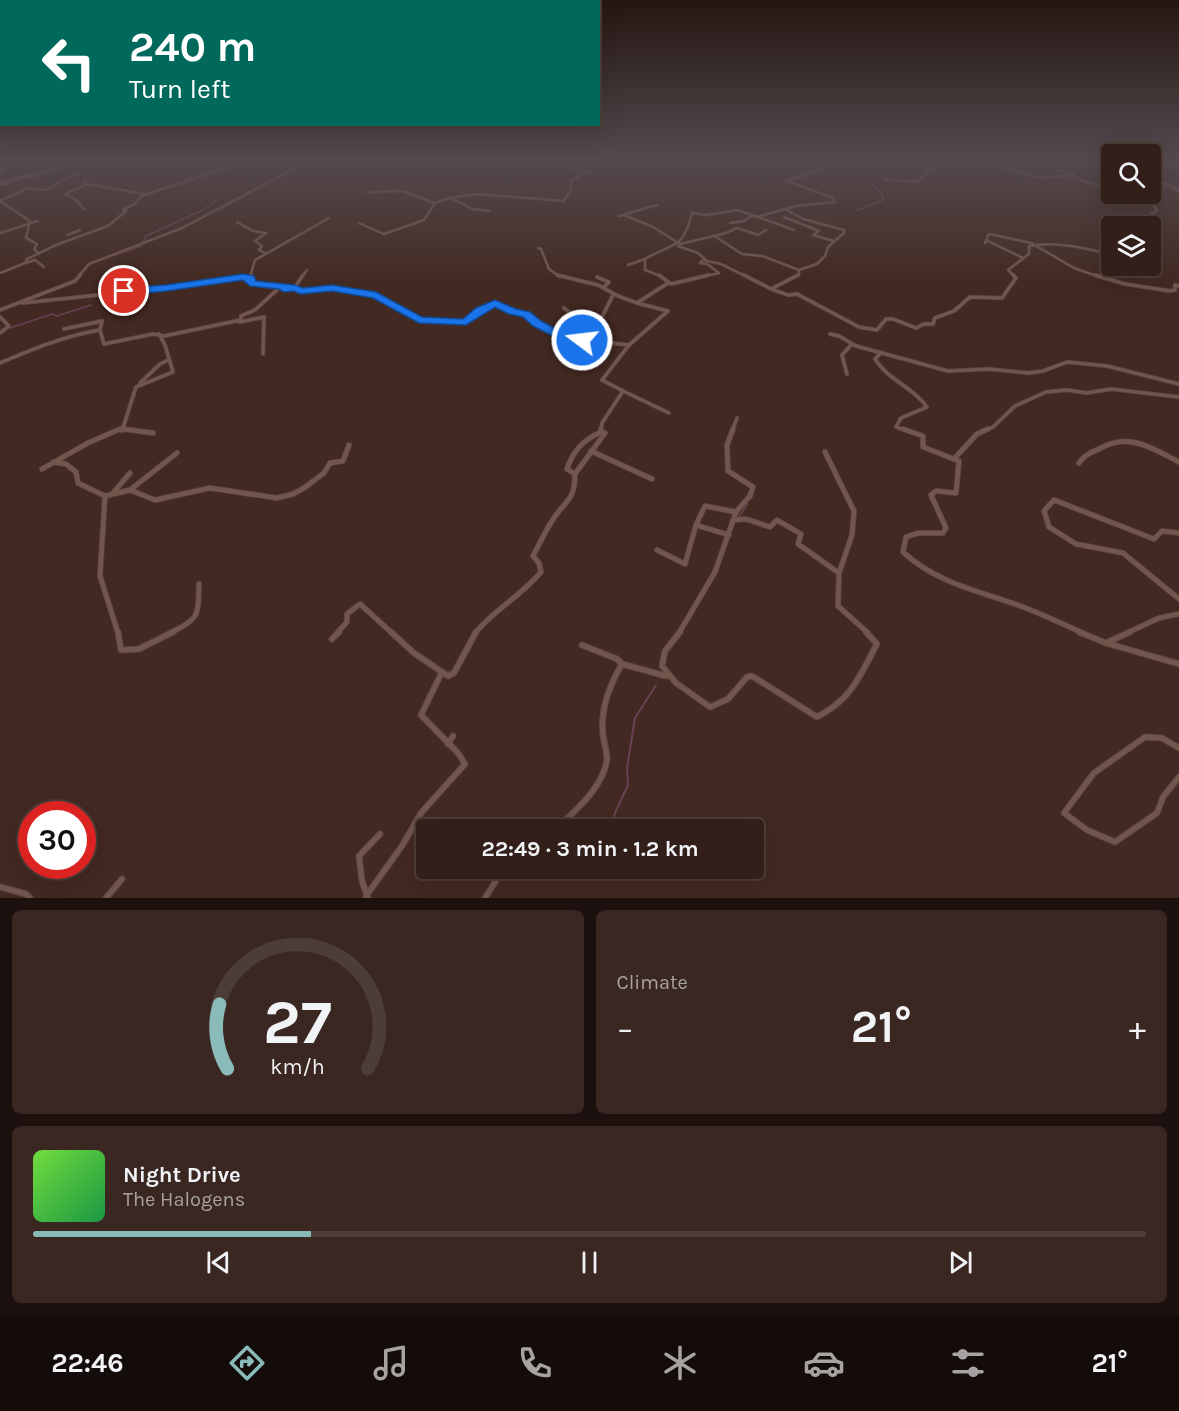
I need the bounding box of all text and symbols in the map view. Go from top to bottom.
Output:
text: 240 m [129,22,256,72]
icon: left [30,24,108,102]
text: Turn left [129,73,230,105]
map controls [1101,144,1161,276]
button: search [1101,144,1161,204]
button: layers [1101,216,1161,276]
pin [98,265,149,316]
icon: arrive [107,274,140,307]
position arrow [550,308,614,372]
speed limit sign: 30 [18,801,96,879]
text: 22:49 · 3 min · 1.2 km [481,836,699,862]
text: Climate [617,971,688,994]
text: 27 [263,986,332,1059]
text: 21° [851,1001,912,1053]
text: − [617,1009,634,1047]
text: + [1129,1009,1146,1047]
text: km/h [271,1054,325,1079]
text: Night Drive [123,1162,241,1188]
text: The Halogens [123,1188,245,1211]
icon: previous [202,1246,235,1279]
icon: pause [573,1246,606,1279]
icon: next [944,1246,977,1279]
icon: directions [226,1342,268,1384]
icon: music [370,1342,412,1384]
icon: phone [514,1342,556,1384]
icon: climate [659,1342,701,1384]
icon: car [803,1342,845,1384]
icon: filters [947,1342,989,1384]
text: 22:46 [51,1347,124,1379]
text: 21° [1091,1347,1128,1379]

